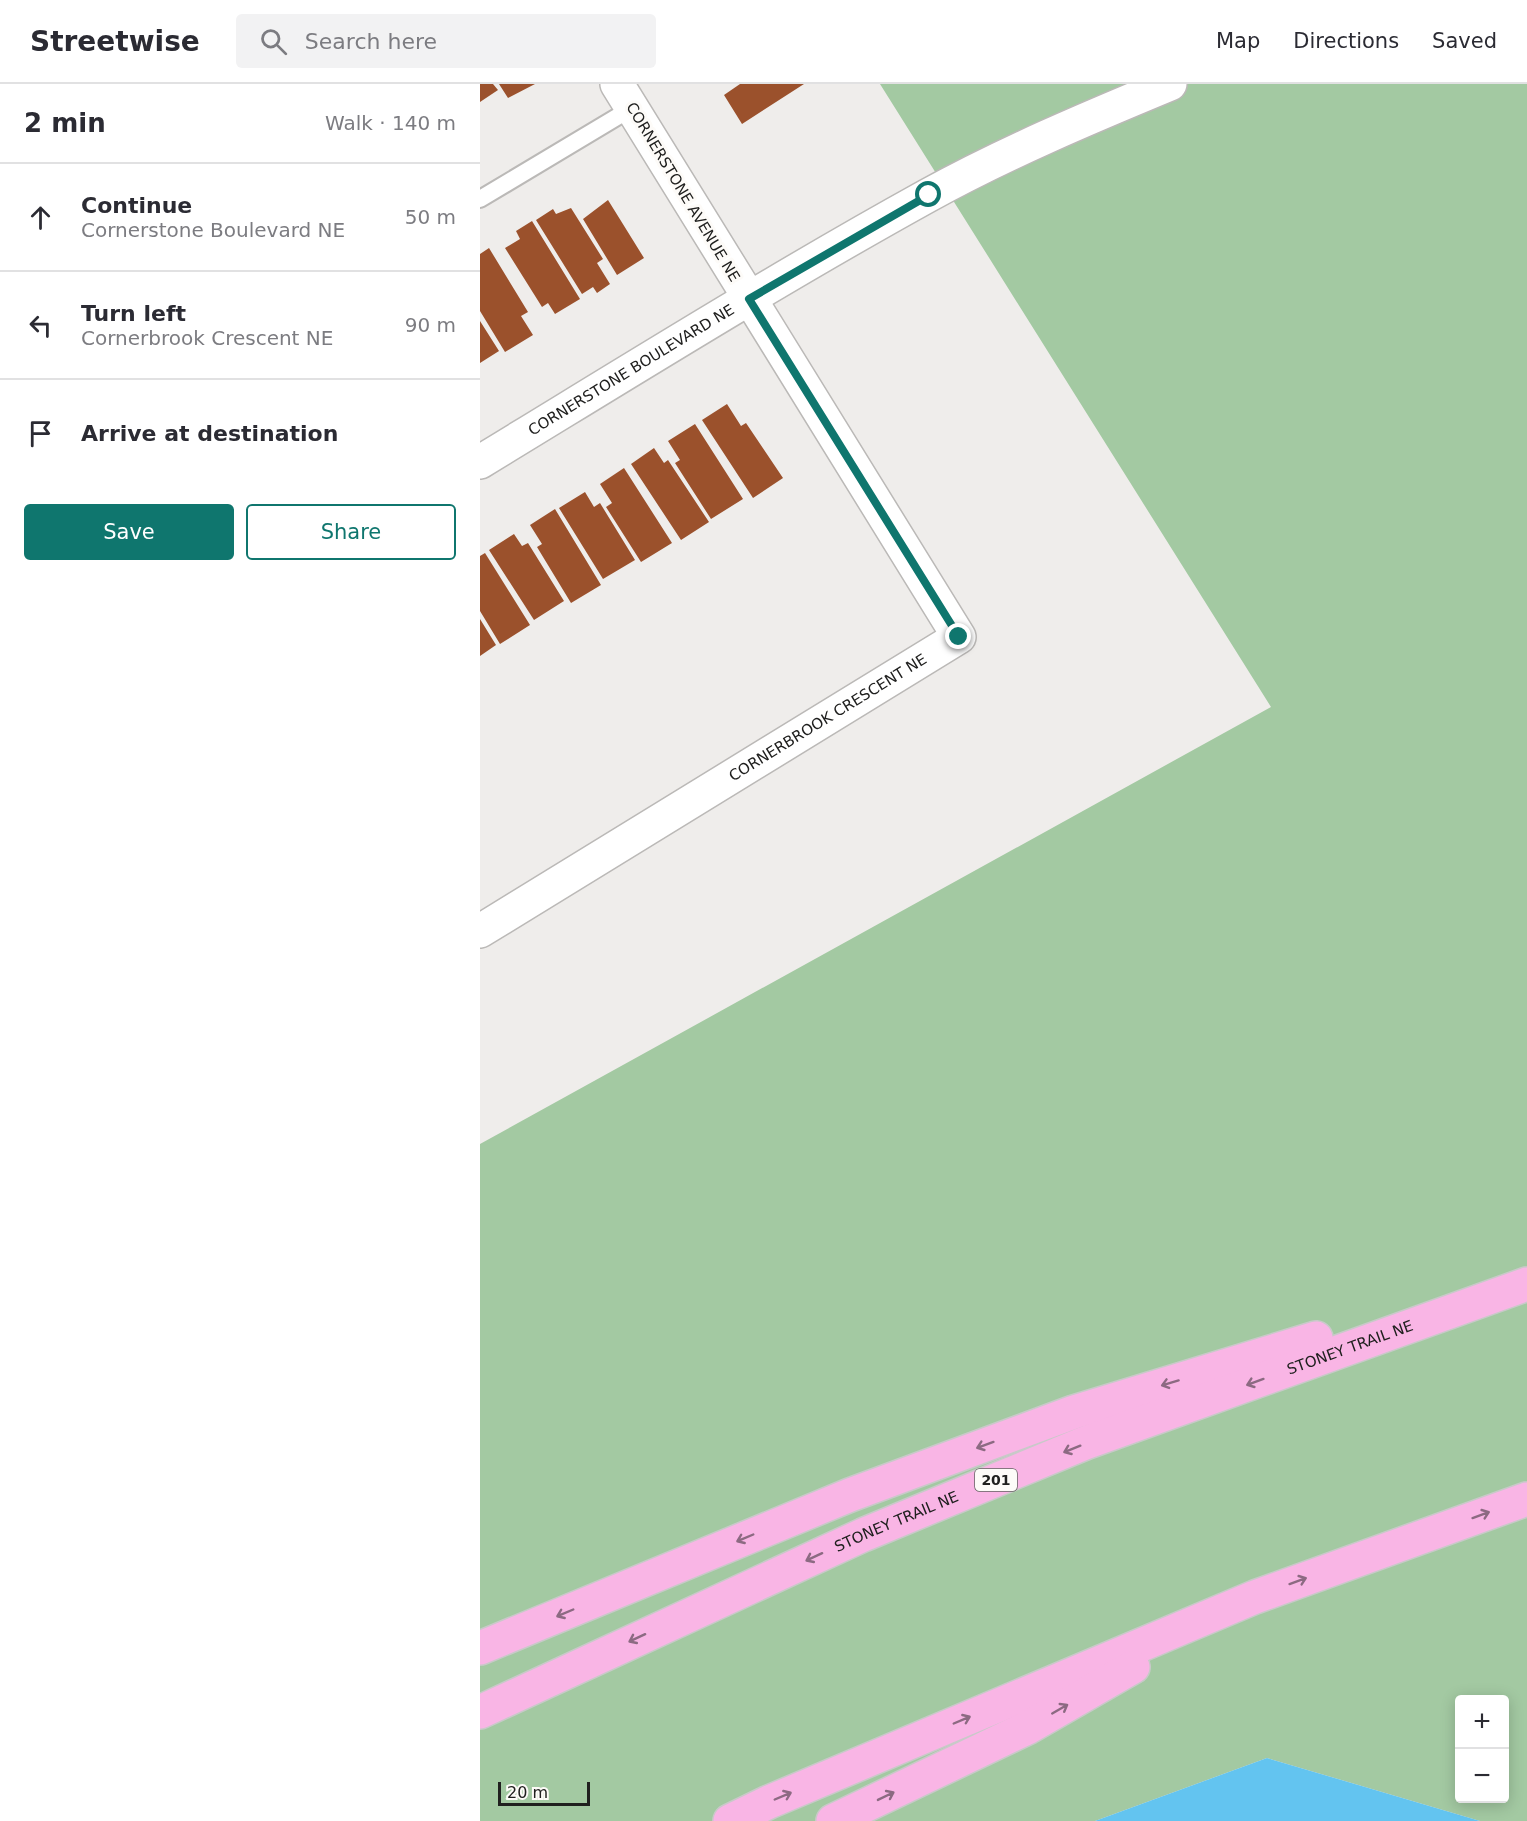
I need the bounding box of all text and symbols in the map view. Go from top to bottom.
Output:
search box [236,14,656,68]
text: Streetwise [30,25,200,58]
icon: search [257,25,290,58]
text: Search here [305,29,437,54]
text: Map [1216,29,1260,53]
text: Directions [1293,29,1399,53]
text: Saved [1432,29,1497,53]
street label: CORNERSTONE AVENUE NE [622,99,744,285]
text: 2 min [24,108,106,138]
text: Walk · 140 m [325,111,456,135]
route start [915,181,941,207]
text: Continue [81,193,192,218]
icon: ahead [24,201,57,234]
text: 50 m [405,205,456,229]
text: Cornerstone Boulevard NE [81,218,345,242]
text: Turn left [81,301,186,326]
street label: CORNERSTONE BOULEVARD NE [525,301,737,439]
icon: left [24,309,57,342]
text: 90 m [405,313,456,337]
text: Cornerbrook Crescent NE [81,326,333,350]
icon: arrive [24,417,57,450]
text: Arrive at destination [81,421,338,446]
button: Save [24,504,234,560]
button: Share [246,504,456,560]
route end [945,623,971,649]
street label: CORNERBROOK CRESCENT NE [726,650,930,785]
street label: STONEY TRAIL NE [1285,1317,1416,1379]
one-way arrow [1161,1378,1180,1389]
one-way arrow [1246,1378,1265,1389]
one-way arrow [977,1440,995,1451]
one-way arrow [1063,1444,1081,1455]
road number: 201 [975,1469,1017,1491]
street label: STONEY TRAIL NE [832,1487,961,1556]
one-way arrow [1471,1509,1490,1520]
one-way arrow [736,1533,755,1544]
one-way arrow [806,1551,824,1563]
one-way arrow [1288,1575,1306,1586]
one-way arrow [556,1608,575,1619]
one-way arrow [628,1632,646,1644]
map controls [1455,1695,1509,1803]
button: + [1455,1695,1509,1749]
one-way arrow [1051,1703,1068,1715]
one-way arrow [953,1714,971,1725]
button: − [1455,1749,1509,1803]
scale bar [498,1779,590,1806]
text: 20 m [507,1783,548,1802]
one-way arrow [876,1789,894,1801]
one-way arrow [773,1790,791,1801]

